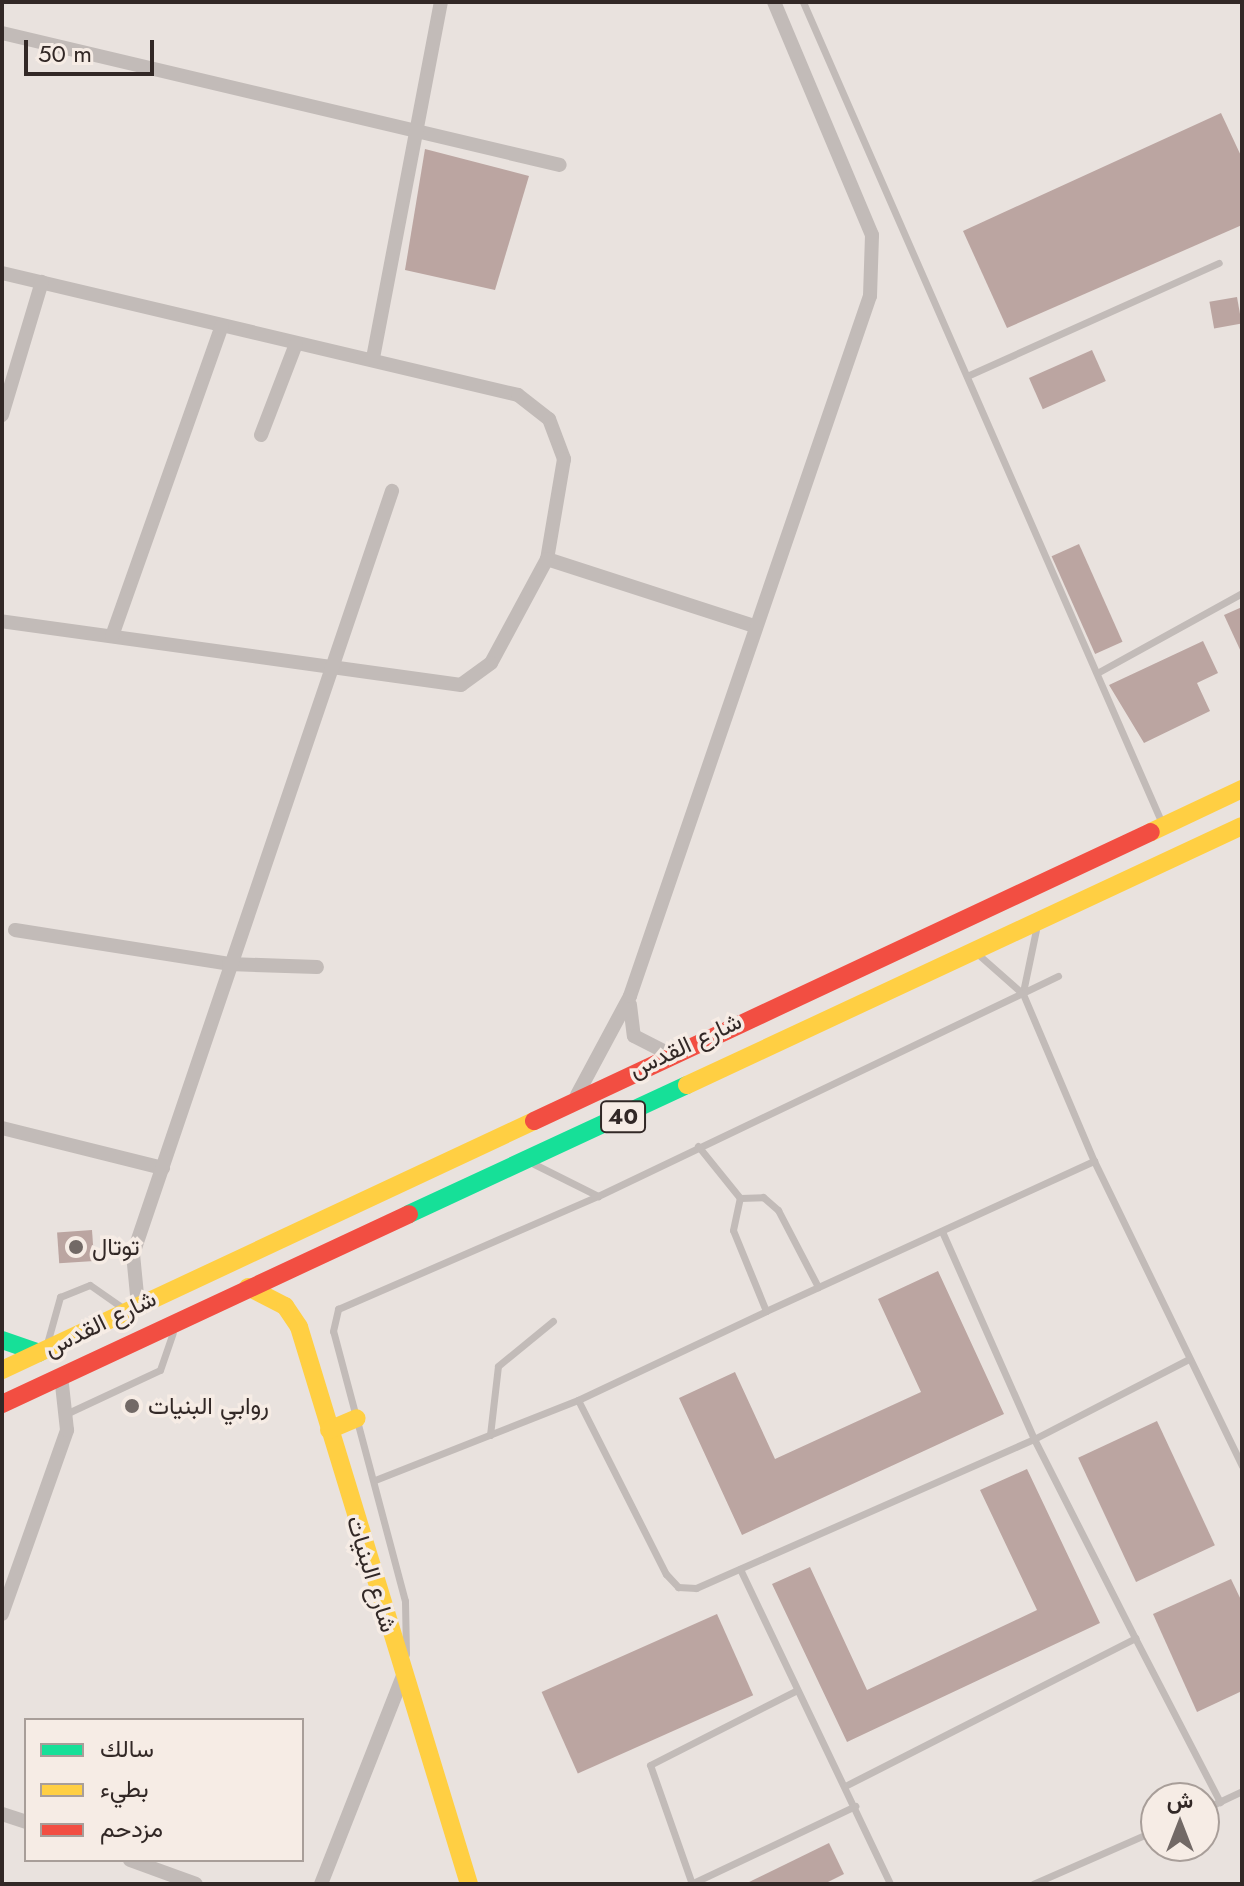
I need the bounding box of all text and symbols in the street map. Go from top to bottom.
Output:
scale bar [28,24,158,74]
text: 50 m [38,36,92,71]
street label: شارع القدس [624,1006,746,1084]
road number: 40 [599,1099,647,1135]
place label: توتال [92,1233,140,1261]
marker: توتال [67,1238,85,1256]
street label: شارع القدس [39,1284,161,1362]
place label: روابي البنيات [148,1392,269,1420]
marker: روابي البنيات [123,1397,141,1415]
street label: شارع البنيات [341,1512,403,1636]
legend [24,1718,304,1862]
text: سالك [100,1731,154,1766]
text: بطيء [100,1771,149,1806]
north arrow [1140,1782,1220,1862]
text: ش [1167,1784,1193,1816]
text: مزدحم [100,1811,163,1846]

